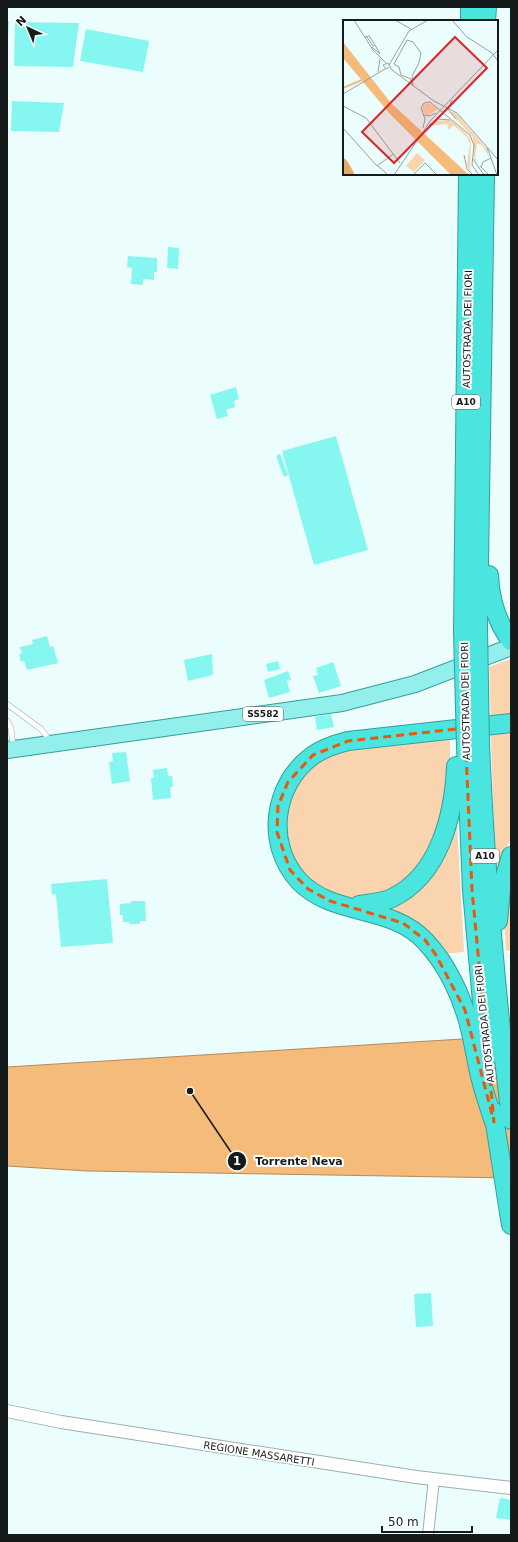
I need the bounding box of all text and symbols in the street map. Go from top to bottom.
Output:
north arrow [8,8,48,48]
text: N [14,13,29,29]
inset map [343,20,498,175]
street label: AUTOSTRADA DEI FIORI [461,270,474,388]
road number: A10 [452,395,480,409]
street label: AUTOSTRADA DEI FIORI [459,642,472,760]
road number: SS582 [243,707,283,721]
road number: A10 [471,849,499,863]
street label: AUTOSTRADA DEI FIORI [473,965,496,1083]
callout: Torrente Neva [227,1149,351,1172]
text: 1 [233,1154,241,1168]
text: Torrente Neva [255,1155,343,1168]
street label: REGIONE MASSARETTI [203,1439,315,1468]
scale bar [382,1508,472,1534]
text: 50 m [388,1515,419,1529]

